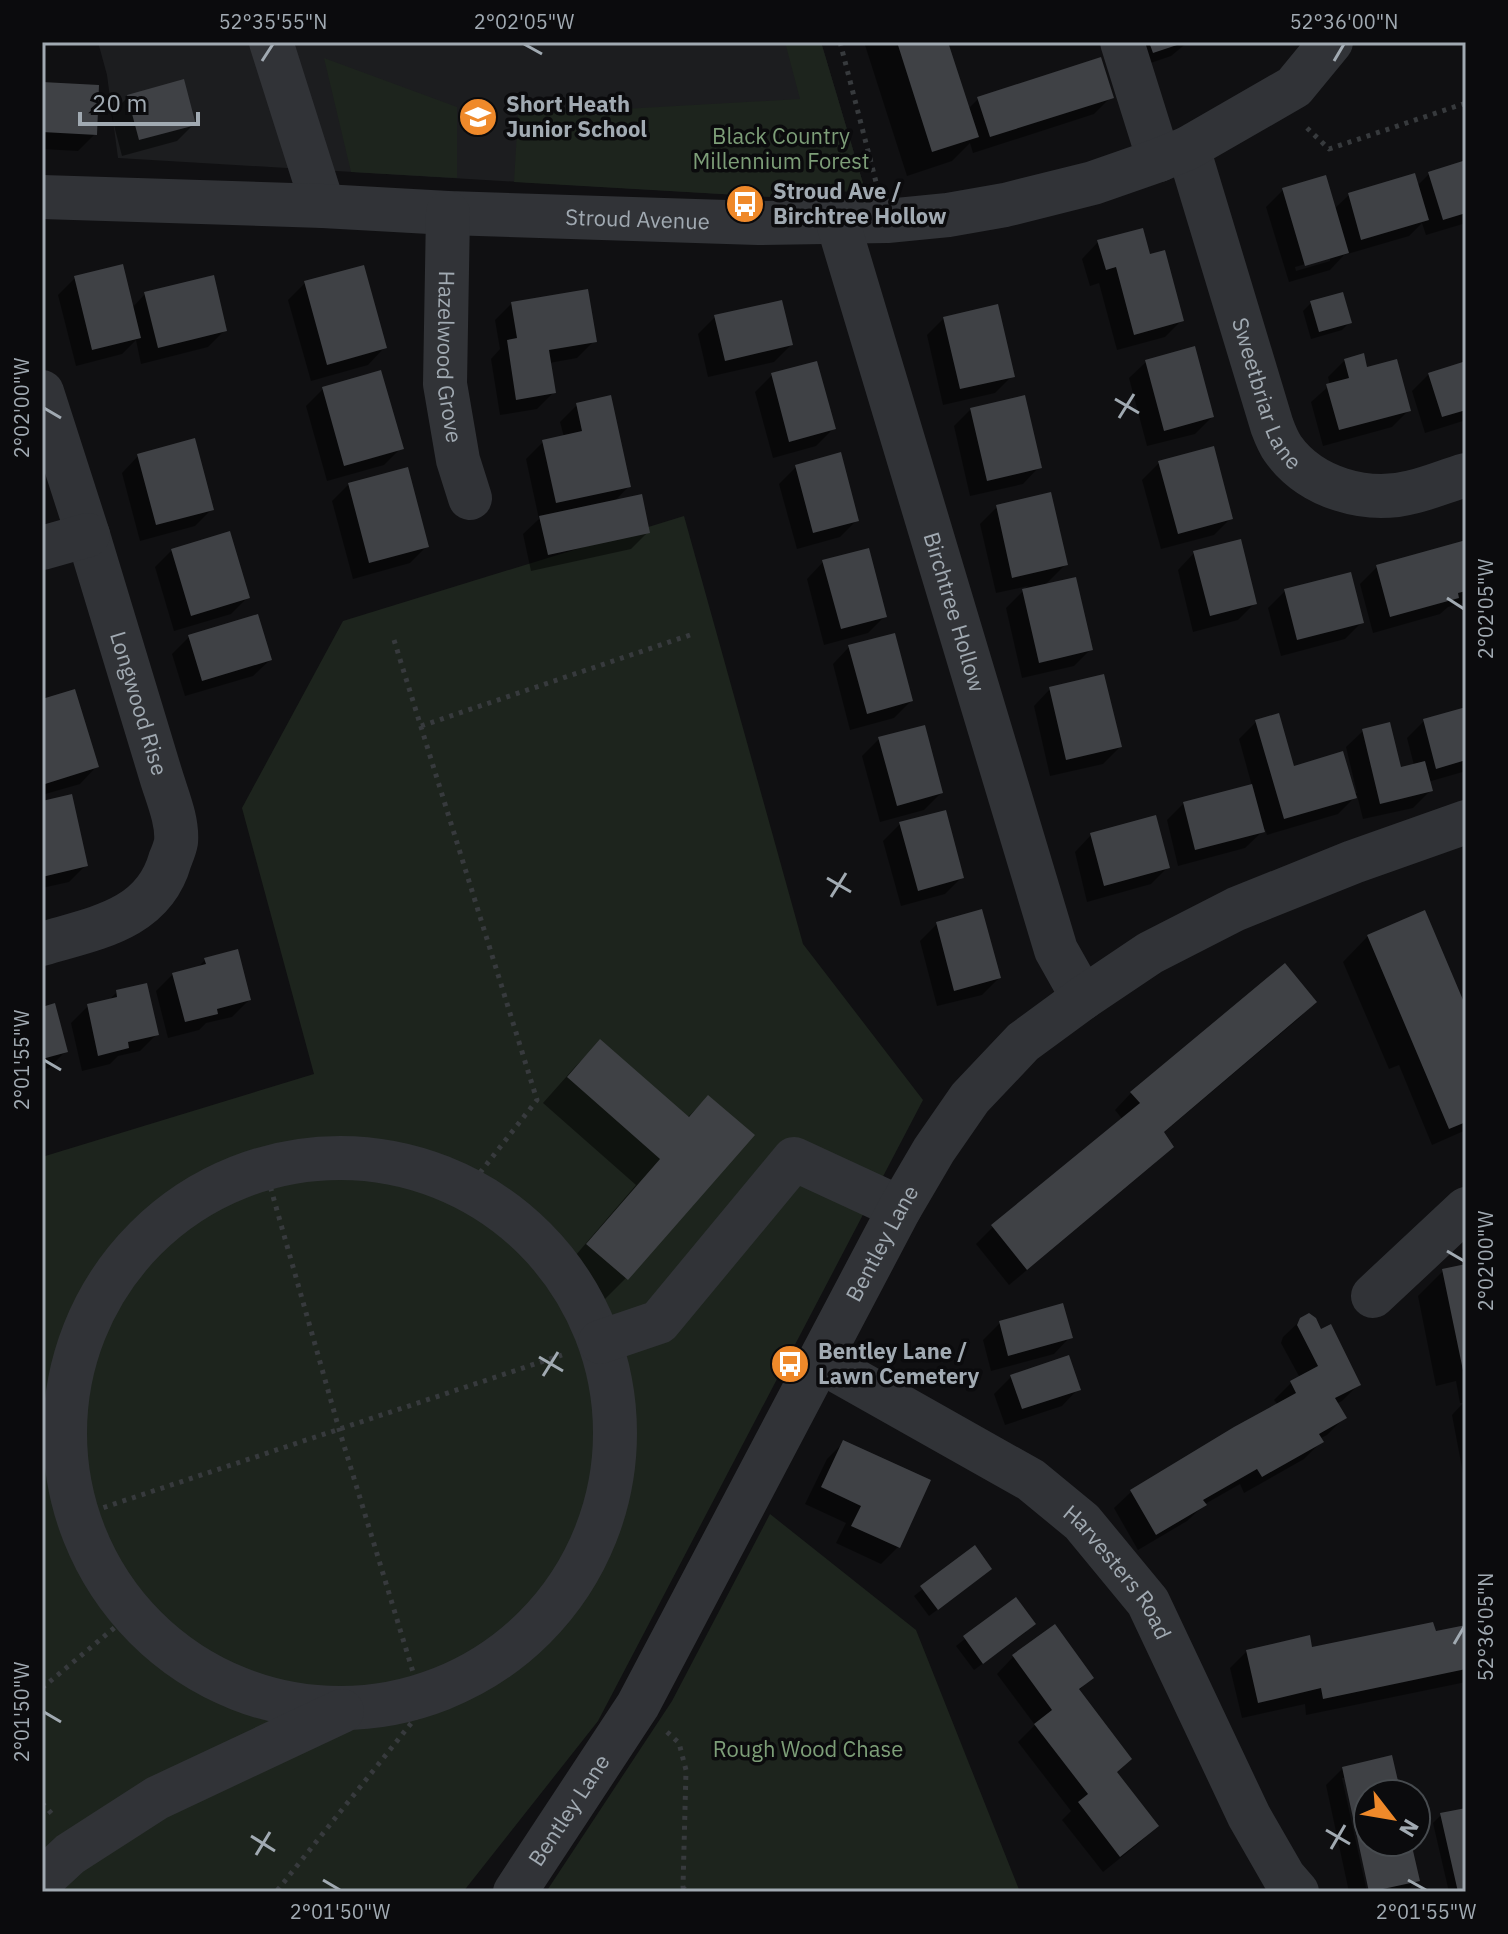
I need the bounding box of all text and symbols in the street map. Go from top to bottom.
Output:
text: 52°35'55"N [219,8,327,35]
text: 2°02'05"W [474,8,575,35]
text: 52°36'00"N [1290,8,1398,35]
scale bar [80,76,198,126]
text: 20 m [92,87,147,119]
place label: Short Heath Junior School [506,89,647,143]
school or university icon: Short Heath Junior School [457,96,499,138]
park label: Black Country Millennium Forest [692,121,870,175]
place label: Stroud Ave / Birchtree Hollow [773,176,947,230]
bus stop icon: Stroud Ave / Birchtree Hollow [724,183,766,225]
street label: Stroud Avenue [565,202,710,235]
street label: Hazelwood Grove [431,270,470,445]
street label: Sweetbriar Lane [1226,314,1308,475]
text: 2°02'00"W [8,357,35,458]
street label: Birchtree Hollow [917,528,993,695]
text: 2°02'05"W [1472,558,1499,659]
street label: Longwood Rise [104,627,175,779]
text: 2°01'55"W [8,1009,35,1110]
street label: Bentley Lane [838,1179,924,1306]
text: 2°02'00"W [1472,1210,1499,1311]
place label: Bentley Lane / Lawn Cemetery [818,1336,979,1390]
bus stop icon: Bentley Lane / Lawn Cemetery [769,1343,811,1385]
street label: Harvesters Road [1058,1498,1178,1644]
text: 52°36'05"N [1472,1573,1499,1681]
text: 2°01'50"W [8,1661,35,1762]
park label: Rough Wood Chase [713,1734,903,1763]
street label: Bentley Lane [521,1748,616,1871]
north arrow [1352,1778,1432,1858]
text: N [1393,1814,1426,1843]
text: 2°01'50"W [290,1898,391,1925]
text: 2°01'55"W [1376,1898,1477,1925]

